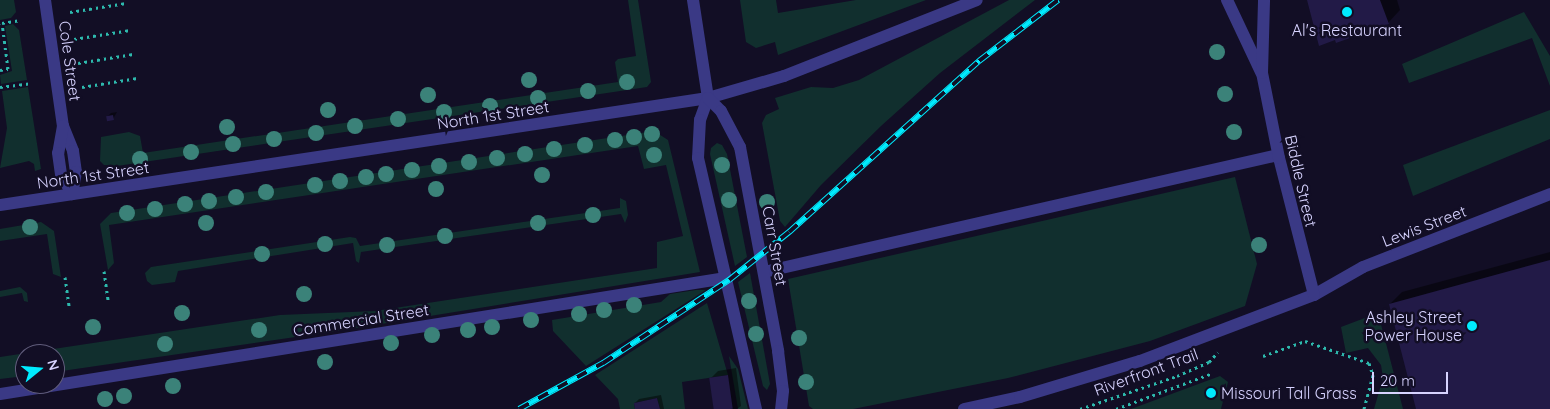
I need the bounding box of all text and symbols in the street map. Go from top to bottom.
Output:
marker: Al's Restaurant [1341,6,1353,18]
street label: Cole Street [55,20,85,102]
place label: Al's Restaurant [1292,20,1402,40]
street label: North 1st Street [436,97,550,133]
street label: Biddle Street [1281,133,1321,229]
street label: North 1st Street [36,158,150,192]
street label: Lewis Street [1379,201,1469,251]
street label: Carr Street [759,205,791,287]
street label: Commercial Street [292,300,430,340]
place label: Ashley Street Power House [1365,307,1462,345]
marker: Ashley Street Power House [1466,320,1478,332]
north arrow [15,344,65,394]
street label: Riverfront Trail [1091,344,1201,400]
text: N [43,357,63,372]
scale bar [1375,362,1451,394]
text: 20 m [1380,371,1415,390]
place label: Missouri Tall Grass [1221,383,1357,403]
marker: Missouri Tall Grass [1205,387,1217,399]

